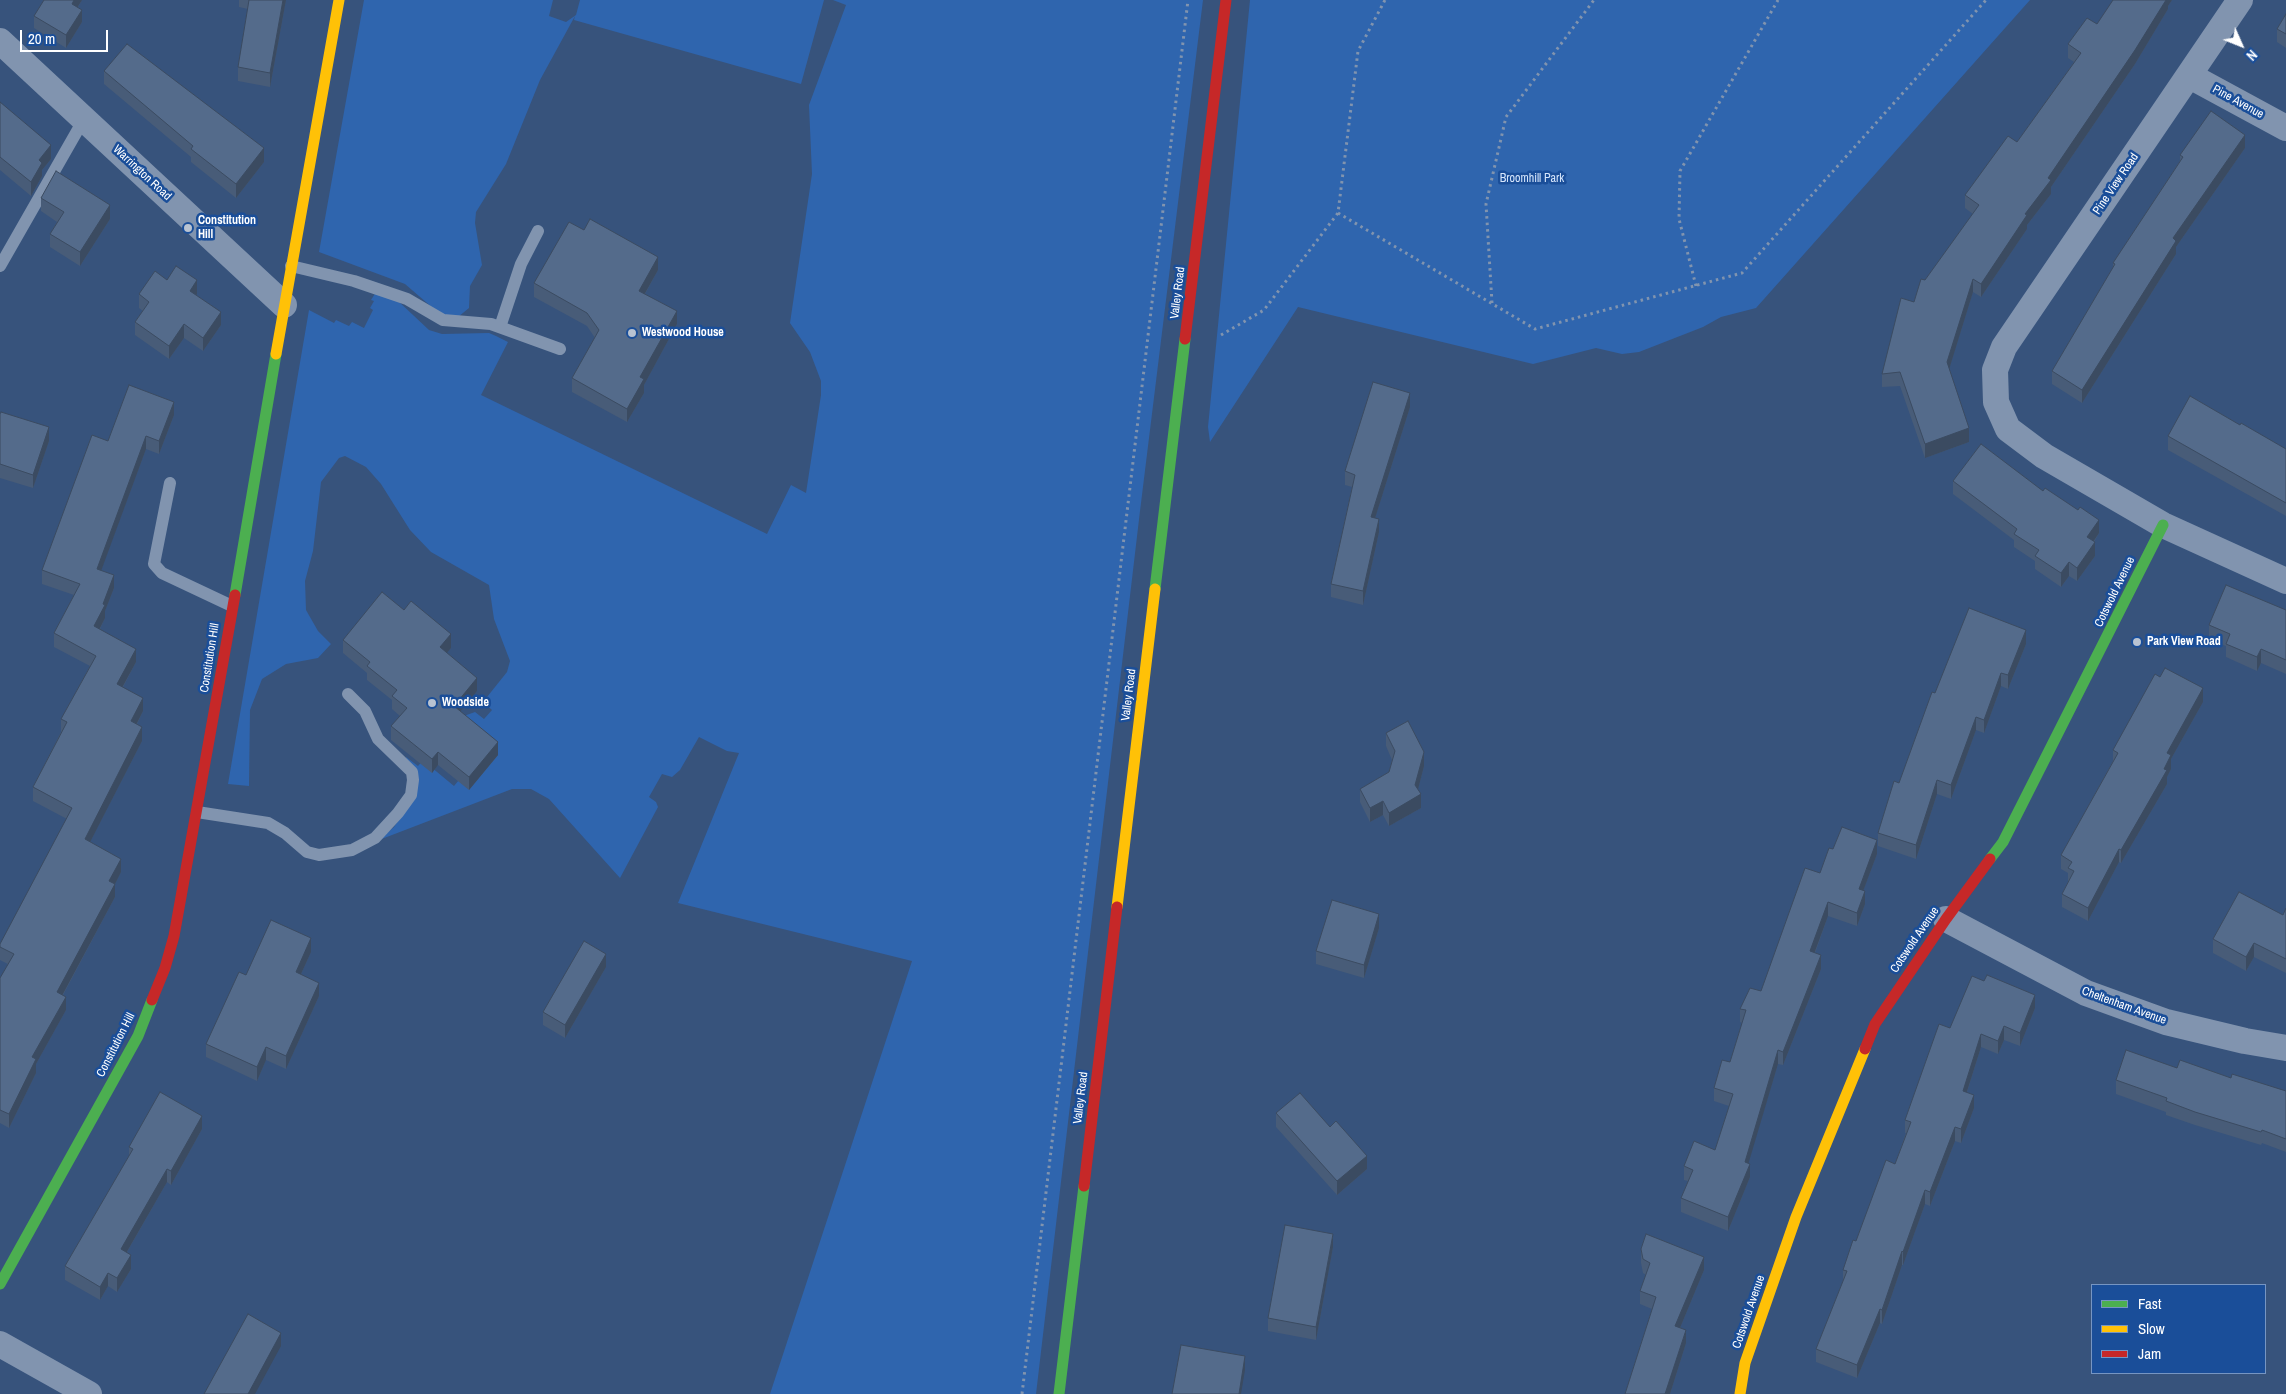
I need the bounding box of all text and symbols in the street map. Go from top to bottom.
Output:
scale bar [22,20,110,52]
north arrow [2216,20,2266,70]
text: 20 m [28,28,55,49]
text: N [2242,46,2261,65]
street label: Pine Avenue [2210,82,2266,122]
street label: Warrington Road [110,142,174,204]
street label: Pine View Road [2090,151,2142,217]
park label: Broomhill Park [1500,172,1564,186]
place label: Constitution Hill [198,214,256,242]
marker: Constitution Hill [182,222,194,234]
street label: Valley Road [1168,266,1188,320]
place label: Westwood House [642,326,724,340]
marker: Westwood House [626,327,638,339]
street label: Cotswold Avenue [2092,555,2138,629]
street label: Constitution Hill [197,622,223,694]
place label: Park View Road [2147,635,2221,649]
marker: Park View Road [2131,636,2143,648]
street label: Valley Road [1119,668,1139,722]
place label: Woodside [442,696,489,710]
marker: Woodside [426,697,438,709]
street label: Cotswold Avenue [1888,904,1942,976]
street label: Cheltenham Avenue [2080,984,2168,1028]
street label: Constitution Hill [94,1011,138,1079]
street label: Valley Road [1071,1071,1091,1125]
street label: Cotswold Avenue [1730,1274,1768,1350]
legend [2091,1284,2266,1374]
text: Fast [2138,1293,2161,1314]
text: Slow [2138,1318,2165,1339]
text: Jam [2138,1343,2161,1364]

